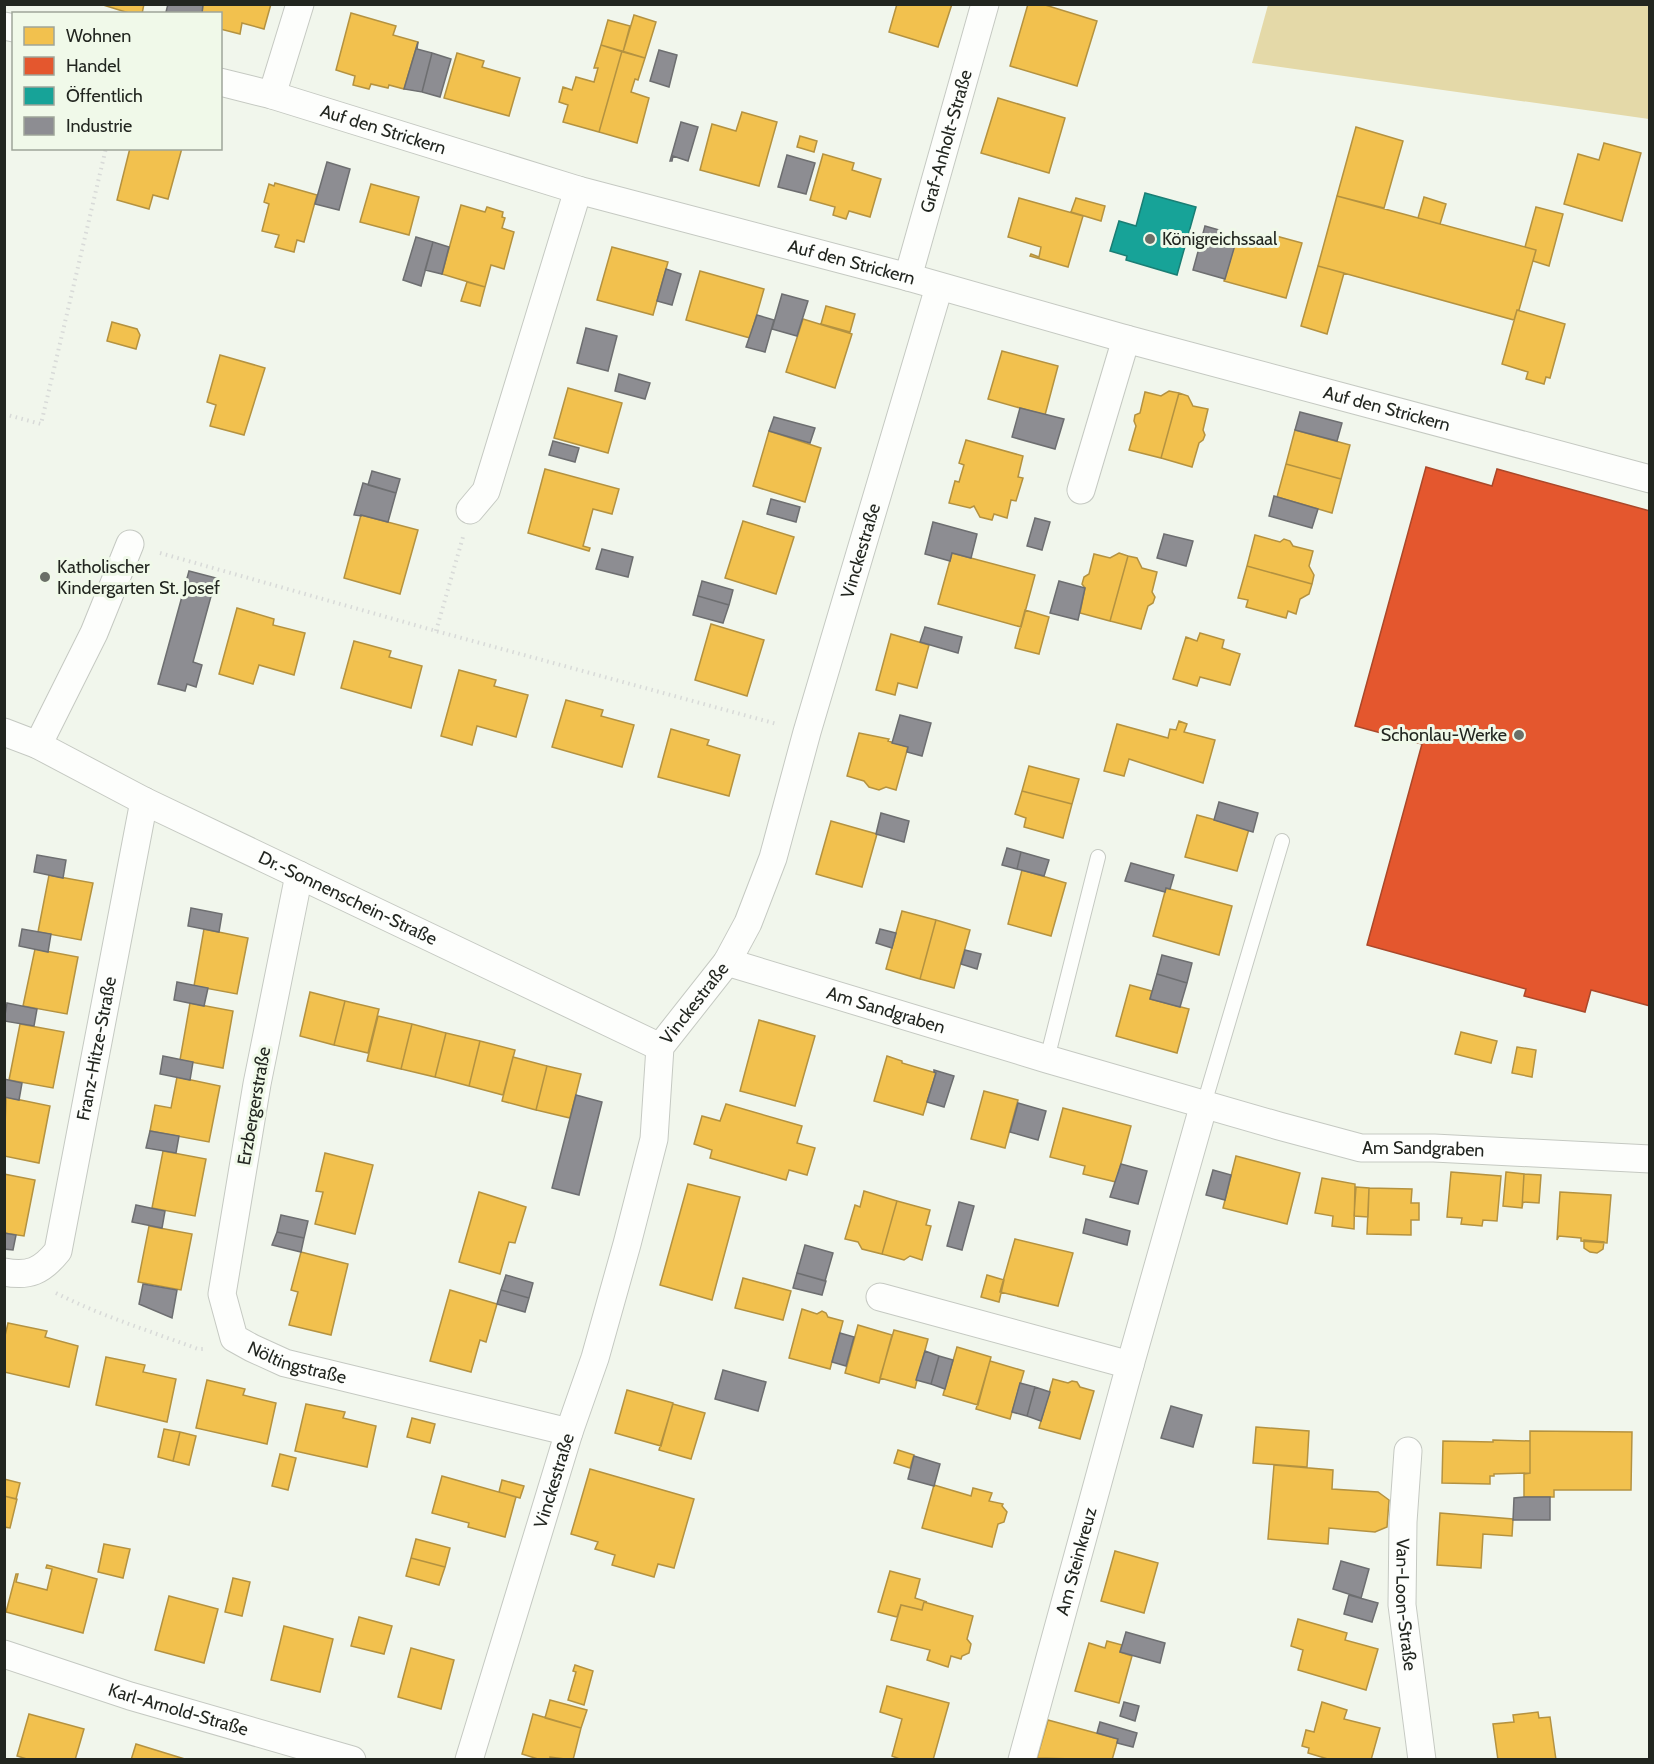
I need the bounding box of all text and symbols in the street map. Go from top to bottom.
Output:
legend [12,12,222,150]
text: Wohnen [66,25,131,47]
text: Handel [66,55,121,77]
street label: Graf-Anholt-Straße [916,67,977,215]
text: Öffentlich [66,85,143,107]
street label: Auf den Strickern [318,100,449,159]
text: Industrie [66,115,132,137]
place label: Königreichssaal [1162,228,1278,250]
marker: Königreichssaal [1143,232,1157,246]
street label: Auf den Strickern [786,235,918,289]
street label: Auf den Strickern [1321,381,1453,436]
street label: Vinckestraße [836,501,885,601]
place label: Katholischer Kindergarten St. Josef [57,556,220,599]
marker: Katholischer Kindergarten St. Josef [38,570,52,584]
place label: Schonlau-Werke [1381,724,1507,746]
marker: Schonlau-Werke [1512,728,1526,742]
street label: Dr.-Sonnenschein-Straße [255,846,441,950]
street label: Vinckestraße [655,958,733,1049]
street label: Franz-Hitze-Straße [72,975,121,1123]
street label: Am Sandgraben [824,982,948,1038]
street label: Erzbergerstraße [233,1045,275,1167]
street label: Am Sandgraben [1362,1137,1485,1162]
street label: Nöltingstraße [244,1336,349,1389]
street label: Vinckestraße [529,1431,579,1531]
street label: Am Steinkreuz [1051,1504,1102,1618]
street label: Van-Loon-Straße [1391,1538,1421,1672]
street label: Karl-Arnold-Straße [105,1679,251,1741]

